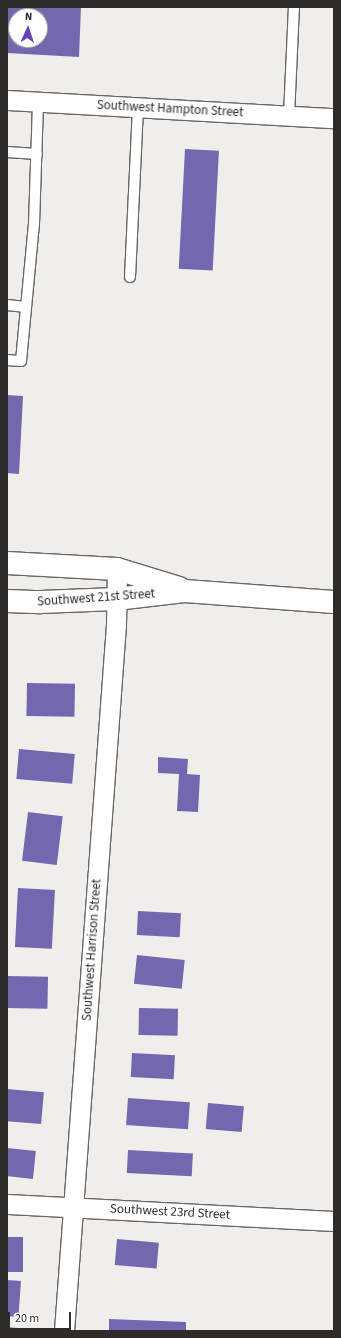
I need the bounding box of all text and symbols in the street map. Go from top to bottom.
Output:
north arrow [8,8,48,48]
text: N [25,9,33,24]
street label: Southwest Hampton Street [96,97,244,121]
street label: Southwest 21st Street [37,586,155,610]
street label: Southwest Harrison Street [79,878,105,1022]
street label: Southwest 23rd Street [110,1201,230,1223]
scale bar [10,1304,73,1330]
text: 20 m [15,1310,39,1327]

